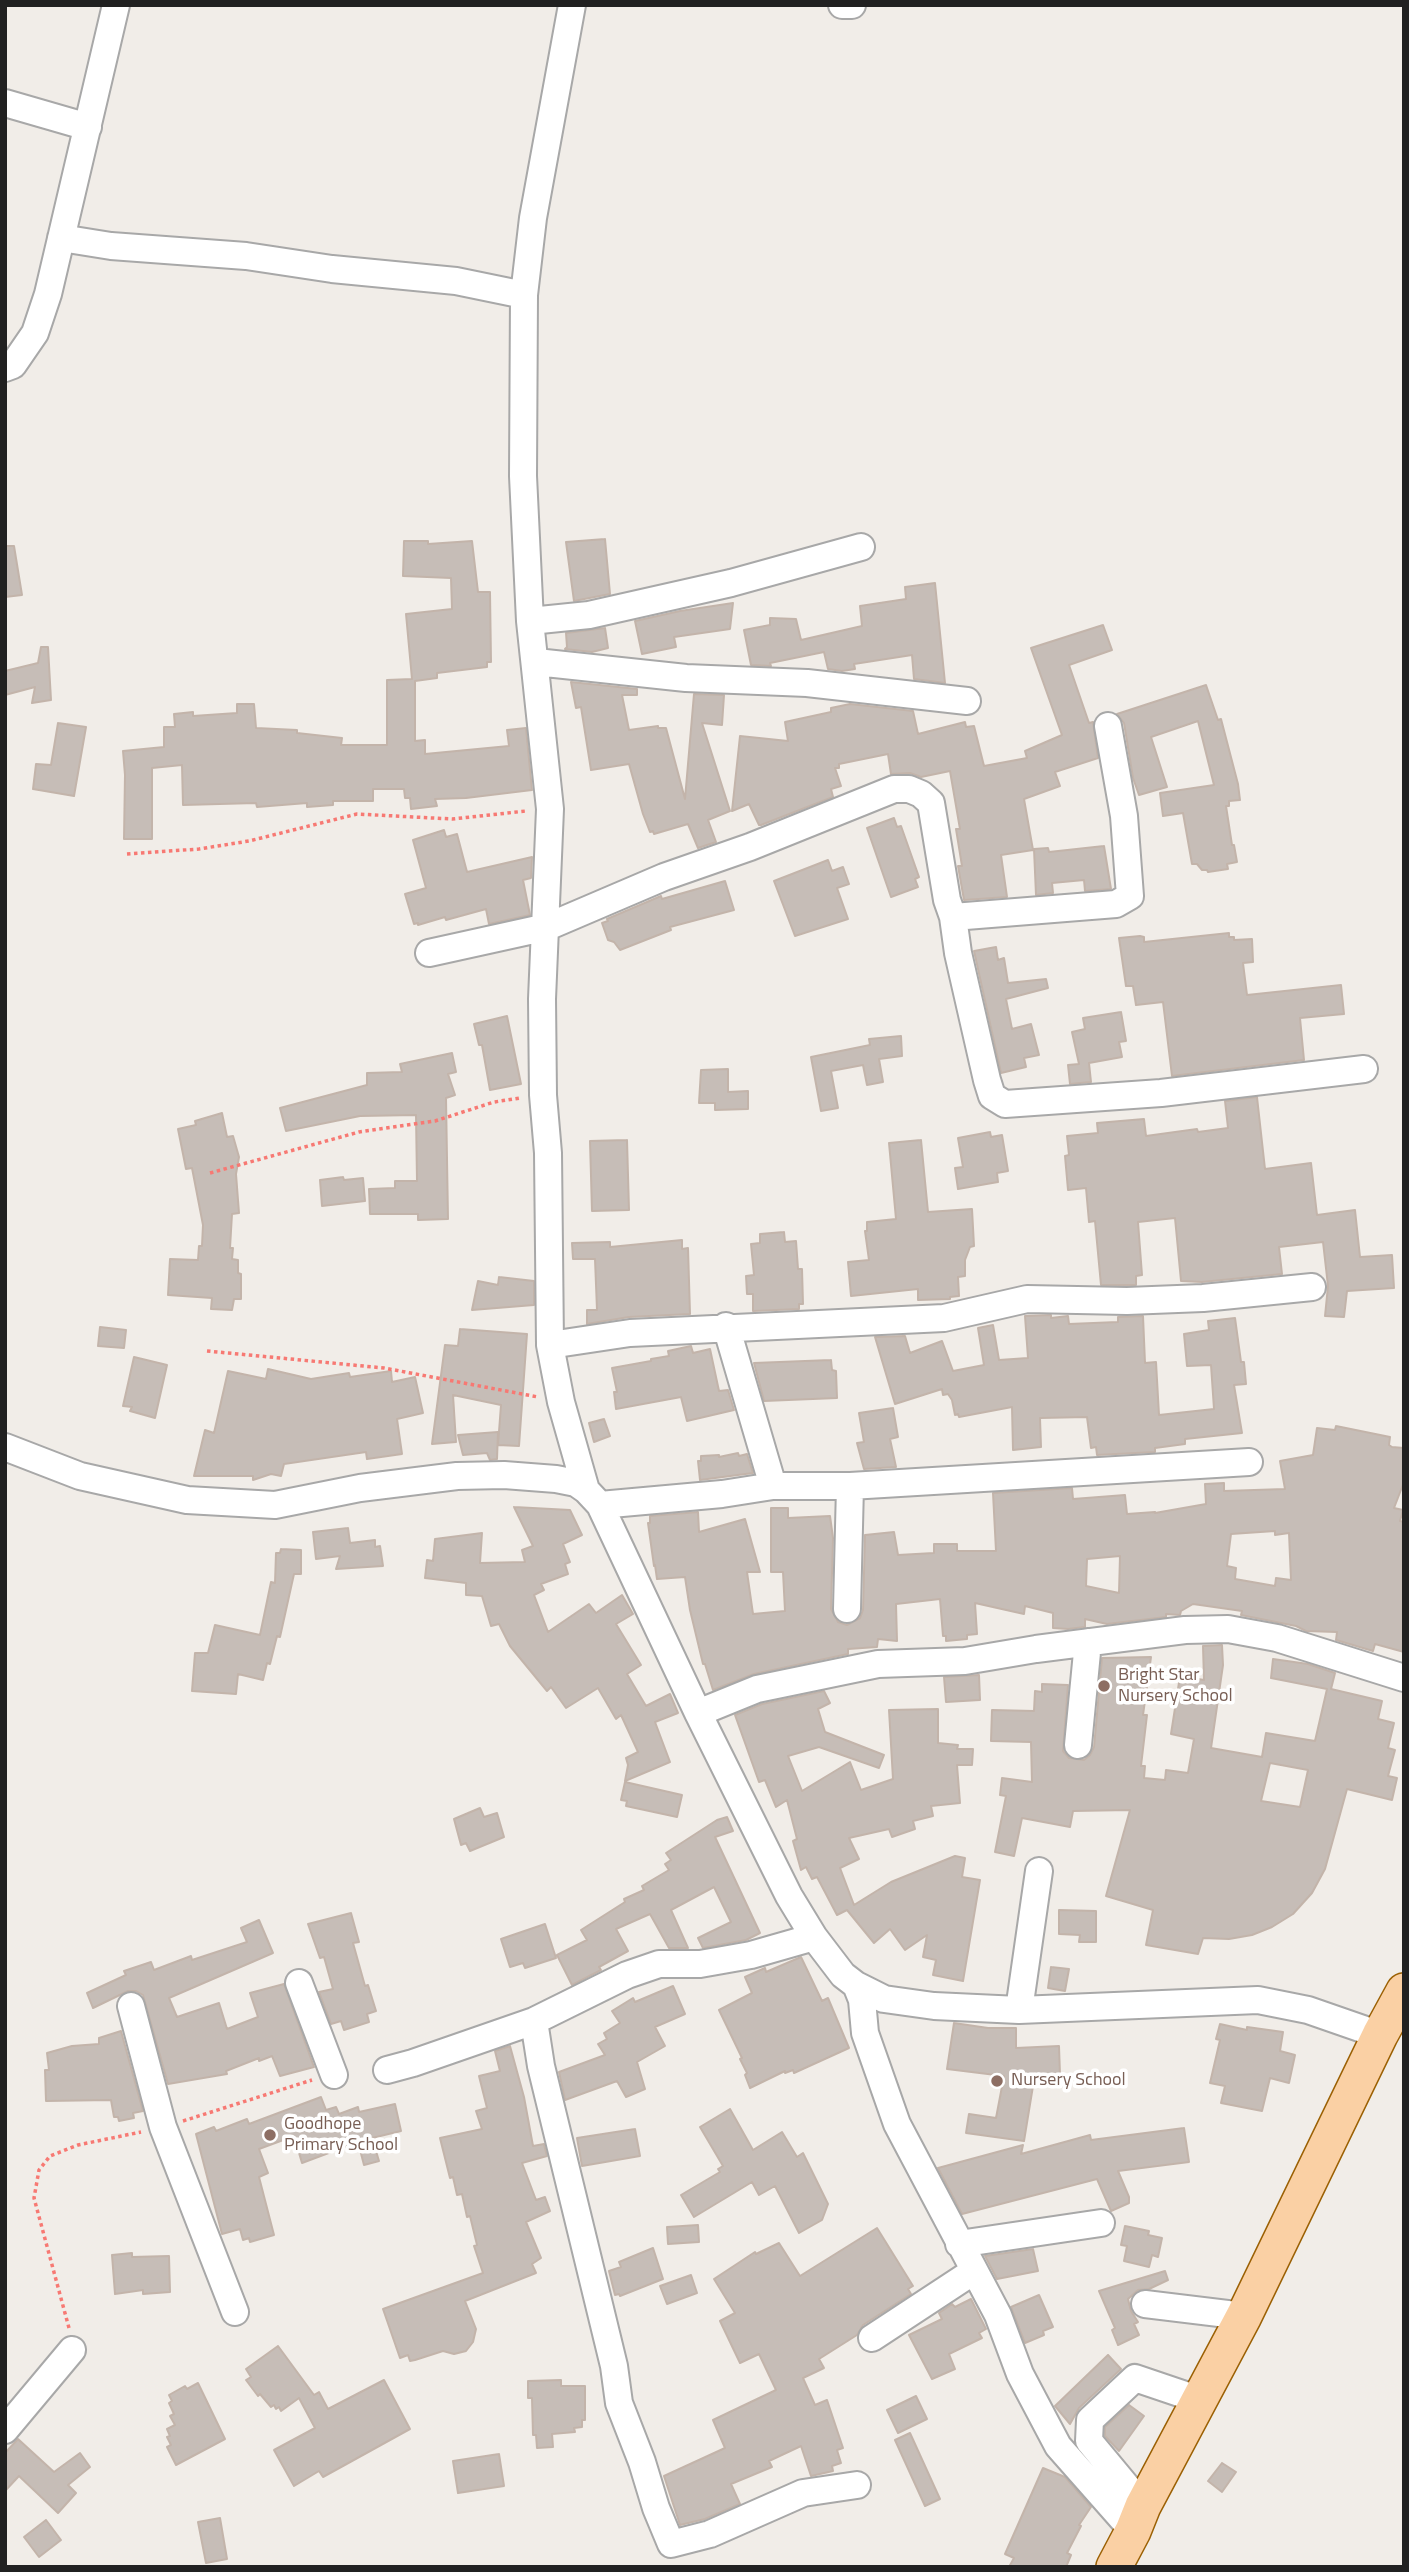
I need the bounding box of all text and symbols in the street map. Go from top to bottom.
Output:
place label: Bright Star Nursery School [1118,1665,1233,1708]
marker: Bright Star Nursery School [1096,1678,1112,1694]
place label: Nursery School [1011,2070,1126,2092]
marker: Nursery School [989,2073,1005,2089]
place label: Goodhope Primary School [284,2114,398,2156]
marker: Goodhope Primary School [262,2127,278,2143]

